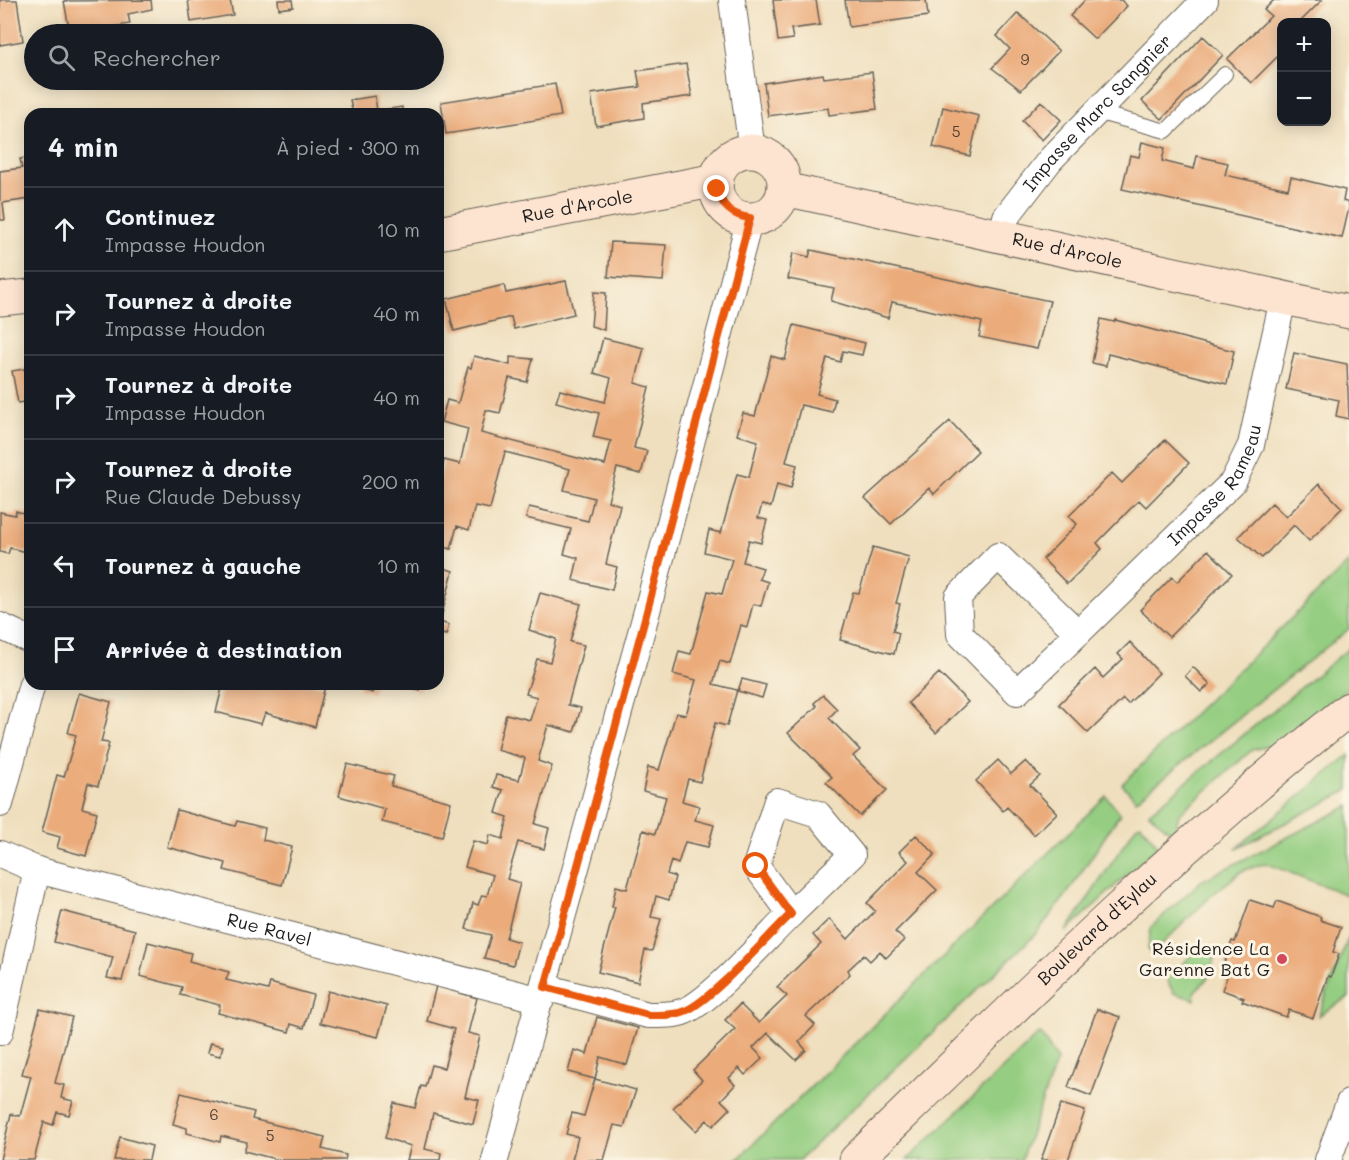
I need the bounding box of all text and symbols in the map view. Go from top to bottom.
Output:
map controls [1277,18,1331,126]
button: + [1277,18,1331,72]
search box [24,24,444,90]
street label: Impasse Marc Sangnier [1017,29,1176,196]
icon: search [45,41,78,74]
text: Rechercher [93,43,221,72]
house number: 9 [1021,49,1030,69]
button: − [1277,72,1331,126]
house number: 5 [952,121,960,141]
text: 4 min [48,130,118,164]
text: À pied · 300 m [276,134,420,160]
route end [703,175,729,201]
street label: Rue d'Arcole [520,183,635,228]
text: Continuez [105,202,215,231]
icon: ahead [48,213,81,246]
text: 10 m [376,216,420,242]
street label: Rue d'Arcole [1010,226,1125,273]
text: Impasse Houdon [105,231,265,257]
text: Tournez à droite [105,286,292,315]
icon: right [48,297,81,330]
text: 40 m [374,300,420,326]
text: Impasse Houdon [105,315,265,341]
text: Tournez à droite [105,370,292,399]
icon: right [48,381,81,414]
text: 40 m [374,384,420,410]
text: Impasse Houdon [105,399,265,425]
street label: Impasse Rameau [1162,422,1266,550]
text: Tournez à droite [105,454,292,483]
icon: right [48,465,81,498]
text: 200 m [362,468,420,494]
text: Rue Claude Debussy [105,483,301,509]
icon: left [48,549,81,582]
text: Tournez à gauche [105,551,301,580]
text: 10 m [376,552,420,578]
icon: arrive [48,633,81,666]
text: Arrivée à destination [105,635,342,664]
route start [742,852,768,878]
street label: Boulevard d'Eylau [1032,867,1161,990]
street label: Rue Ravel [225,906,314,951]
place label: Résidence La Garenne Bat G [1139,936,1270,981]
marker: Résidence La Garenne Bat G [1275,952,1289,966]
house number: 6 [209,1104,219,1124]
house number: 5 [266,1125,274,1145]

